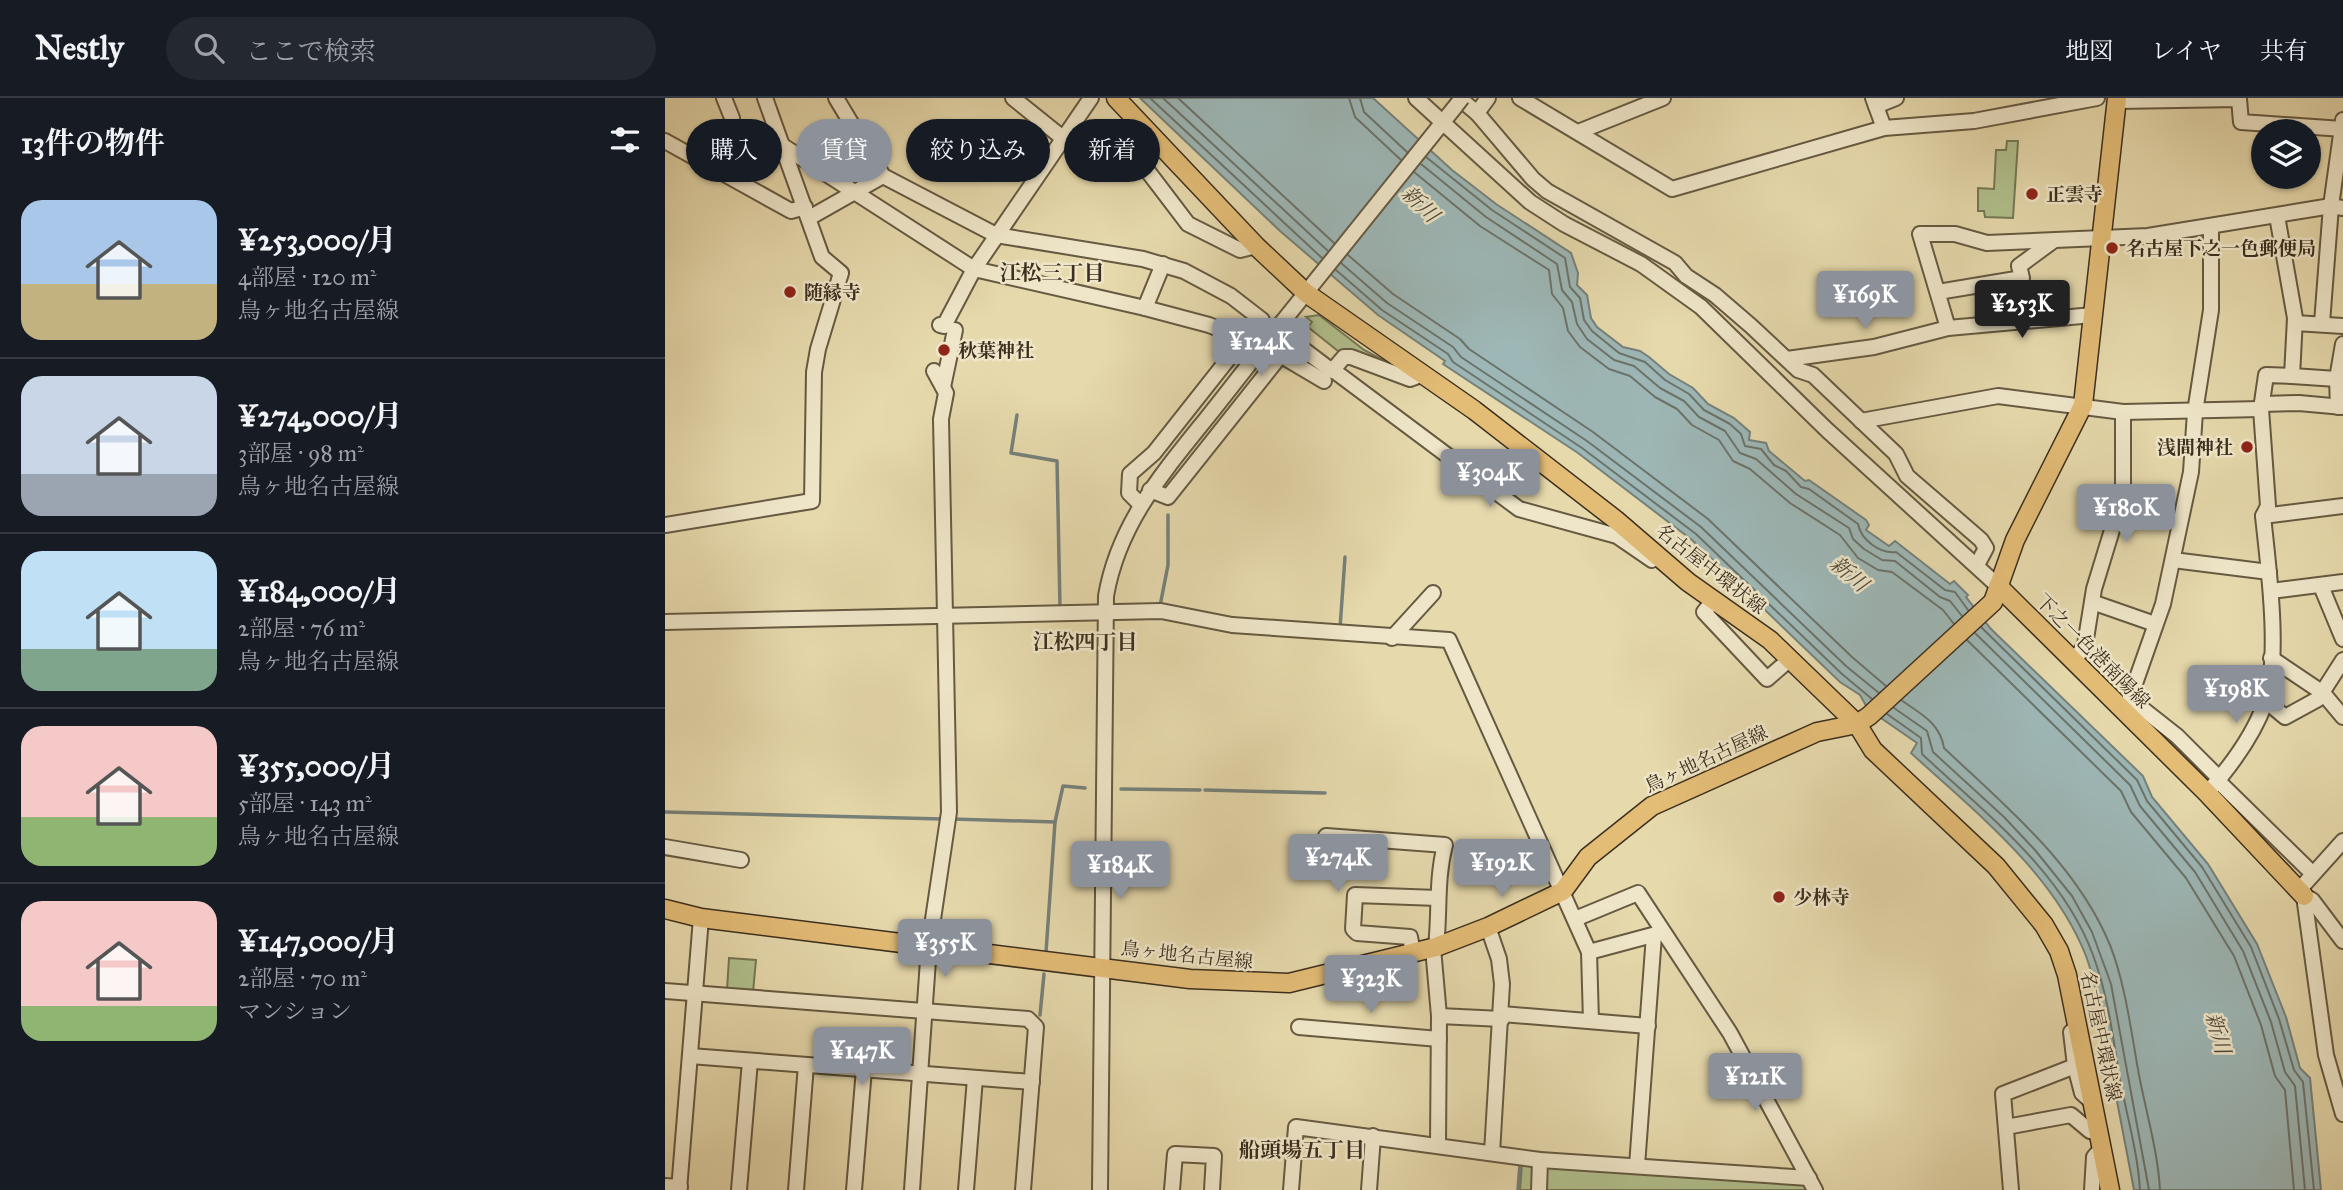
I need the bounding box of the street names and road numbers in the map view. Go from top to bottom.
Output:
street label: 名古屋中環状線 [1652,519,1770,619]
street label: 下之一色港南陽線 [2031,589,2155,713]
street label: 鳥ヶ地名古屋線 [1641,720,1771,798]
street label: 鳥ヶ地名古屋線 [1120,937,1254,973]
street label: 名古屋中環状線 [2076,969,2126,1103]

